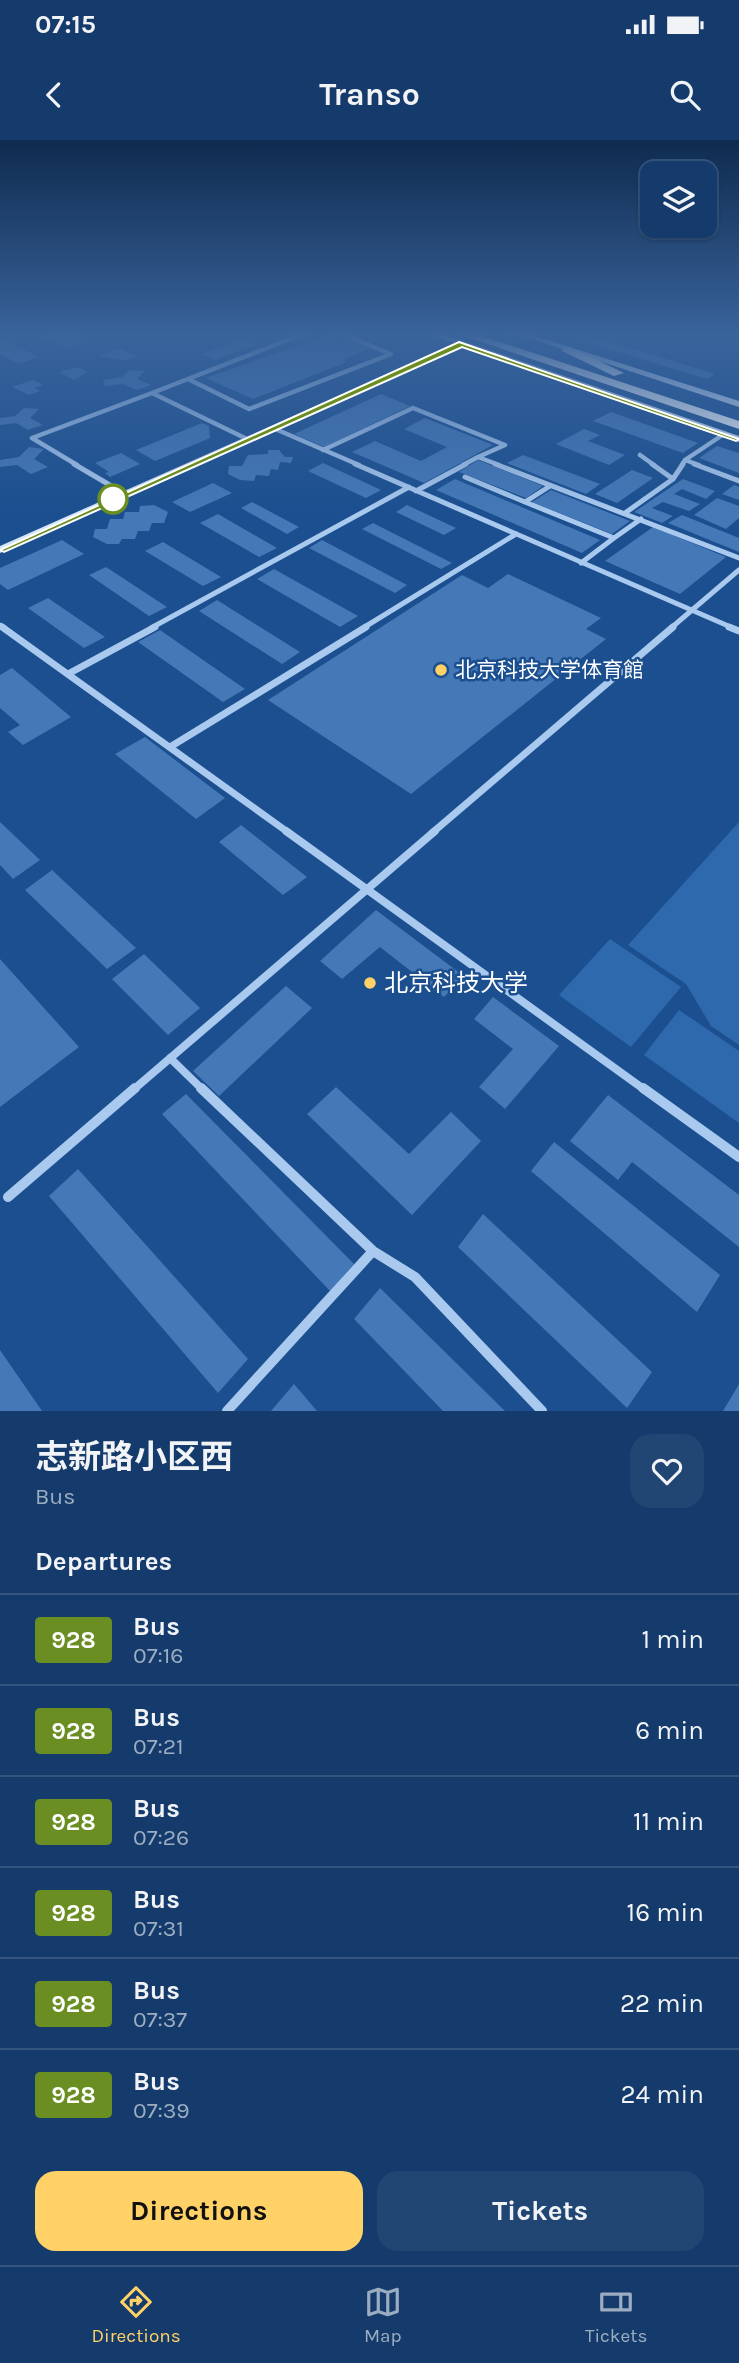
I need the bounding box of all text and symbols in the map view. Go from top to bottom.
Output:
text: 07:15 [35,9,96,40]
icon: back [35,76,73,114]
text: Transo [319,76,420,113]
icon: search [666,76,704,114]
map controls [640,161,717,238]
button: layers [640,161,717,238]
unlabelled marker [98,484,128,514]
place label: 北京科技大学体育館 [455,658,644,682]
marker: 北京科技大学体育館 [433,662,449,678]
place label: 北京科技大学 [384,969,528,997]
marker: 北京科技大学 [362,975,378,991]
button: heart [630,1434,704,1508]
text: 志新路小区西 [35,1438,233,1476]
text: Bus [35,1483,75,1510]
text: Departures [35,1546,172,1577]
text: Bus [133,1611,180,1642]
text: 1 min [641,1624,704,1655]
text: 928 [51,1626,96,1654]
text: 07:16 [133,1642,184,1669]
text: Bus [133,1702,180,1733]
text: 6 min [635,1715,704,1746]
text: 928 [51,1717,96,1745]
text: 07:21 [133,1733,184,1760]
text: Bus [133,1793,180,1824]
text: 11 min [633,1806,704,1837]
text: 928 [51,1808,96,1836]
text: 07:26 [133,1824,189,1851]
text: Bus [133,1884,180,1915]
text: 16 min [627,1897,704,1928]
text: 928 [51,1899,96,1927]
text: 07:31 [133,1915,184,1942]
text: Bus [133,1975,180,2006]
text: 22 min [620,1988,704,2019]
text: 928 [51,1990,96,2018]
text: 07:37 [133,2006,187,2033]
text: Bus [133,2066,180,2097]
text: 24 min [620,2079,704,2110]
text: 928 [51,2081,96,2109]
text: 07:39 [133,2097,190,2124]
button: Directions [35,2171,363,2251]
button: Tickets [377,2171,704,2251]
tab: Directions [92,2283,181,2347]
tab: Map [364,2283,402,2347]
tab: Tickets [585,2283,647,2347]

